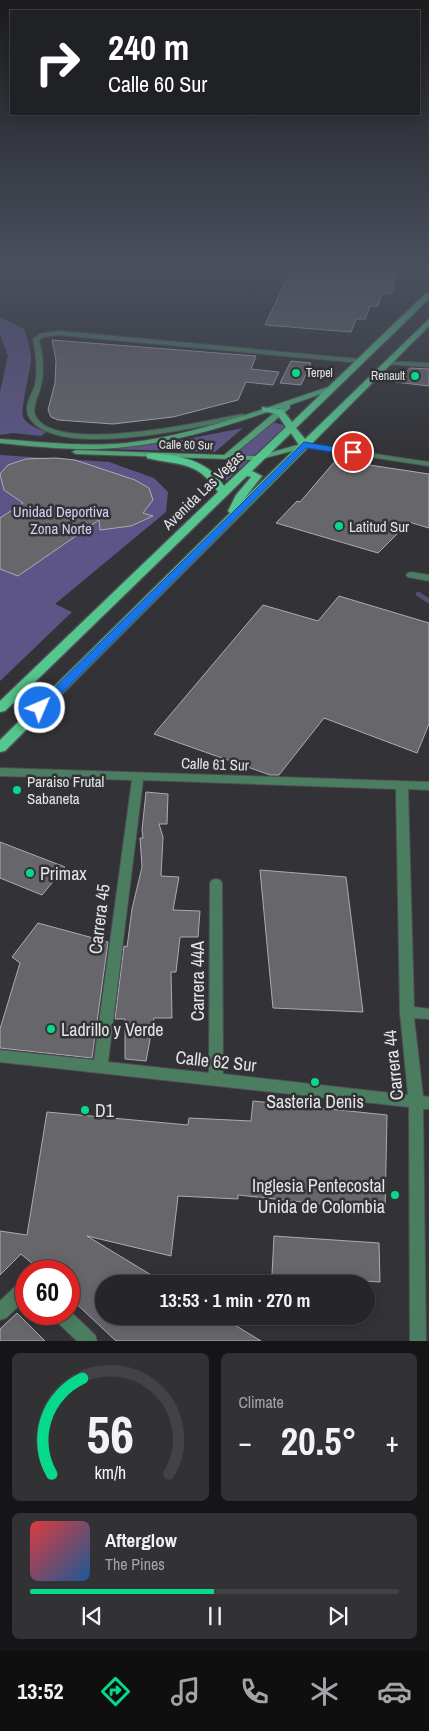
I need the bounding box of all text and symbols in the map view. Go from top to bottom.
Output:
text: 240 m [108,24,189,71]
icon: right [25,30,90,95]
text: Calle 60 Sur [108,69,207,99]
place label: Terpel [306,365,333,381]
marker: Terpel [290,367,302,379]
place label: Renault [371,368,405,384]
marker: Renault [409,370,421,382]
pin [332,431,374,473]
street label: Calle 60 Sur [159,437,214,453]
icon: arrive [339,438,367,466]
street label: Avenida Las Vegas [157,446,248,535]
park label: Unidad Deportiva Zona Norte [13,501,109,539]
place label: Latitud Sur [349,516,409,537]
marker: Latitud Sur [333,520,345,532]
position arrow [13,681,65,733]
street label: Calle 61 Sur [181,752,249,776]
place label: Paraiso Frutal Sabaneta [27,771,104,809]
marker: Paraiso Frutal Sabaneta [11,784,23,796]
place label: Primax [40,861,87,886]
marker: Primax [24,867,36,879]
street label: Carrera 45 [82,882,116,956]
street label: Carrera 44A [185,941,210,1021]
place label: Ladrillo y Verde [61,1017,164,1042]
marker: Ladrillo y Verde [45,1023,57,1035]
street label: Carrera 44 [377,1029,409,1101]
street label: Calle 62 Sur [174,1044,258,1078]
marker: Sasteria Denis [309,1076,321,1088]
place label: Sasteria Denis [266,1089,364,1114]
place label: D1 [95,1098,115,1123]
marker: D1 [79,1104,91,1116]
place label: Inglesia Pentecostal Unida de Colombia [252,1173,385,1219]
marker: Inglesia Pentecostal Unida de Colombia [389,1189,401,1201]
speed limit sign: 60 [15,1260,80,1325]
text: 13:53 · 1 min · 270 m [160,1287,310,1313]
text: Climate [239,1391,284,1413]
text: 56 [87,1399,134,1469]
text: 20.5° [281,1416,357,1467]
text: − [239,1423,252,1461]
text: + [386,1423,399,1461]
text: km/h [94,1461,126,1485]
text: Afterglow [105,1527,177,1553]
text: The Pines [105,1553,165,1575]
icon: previous [78,1602,106,1630]
icon: pause [201,1602,229,1630]
icon: next [324,1602,352,1630]
icon: directions [98,1674,133,1709]
icon: music [168,1674,203,1709]
icon: phone [237,1674,272,1709]
icon: climate [307,1674,342,1709]
icon: car [377,1674,412,1709]
text: 13:52 [17,1676,63,1706]

